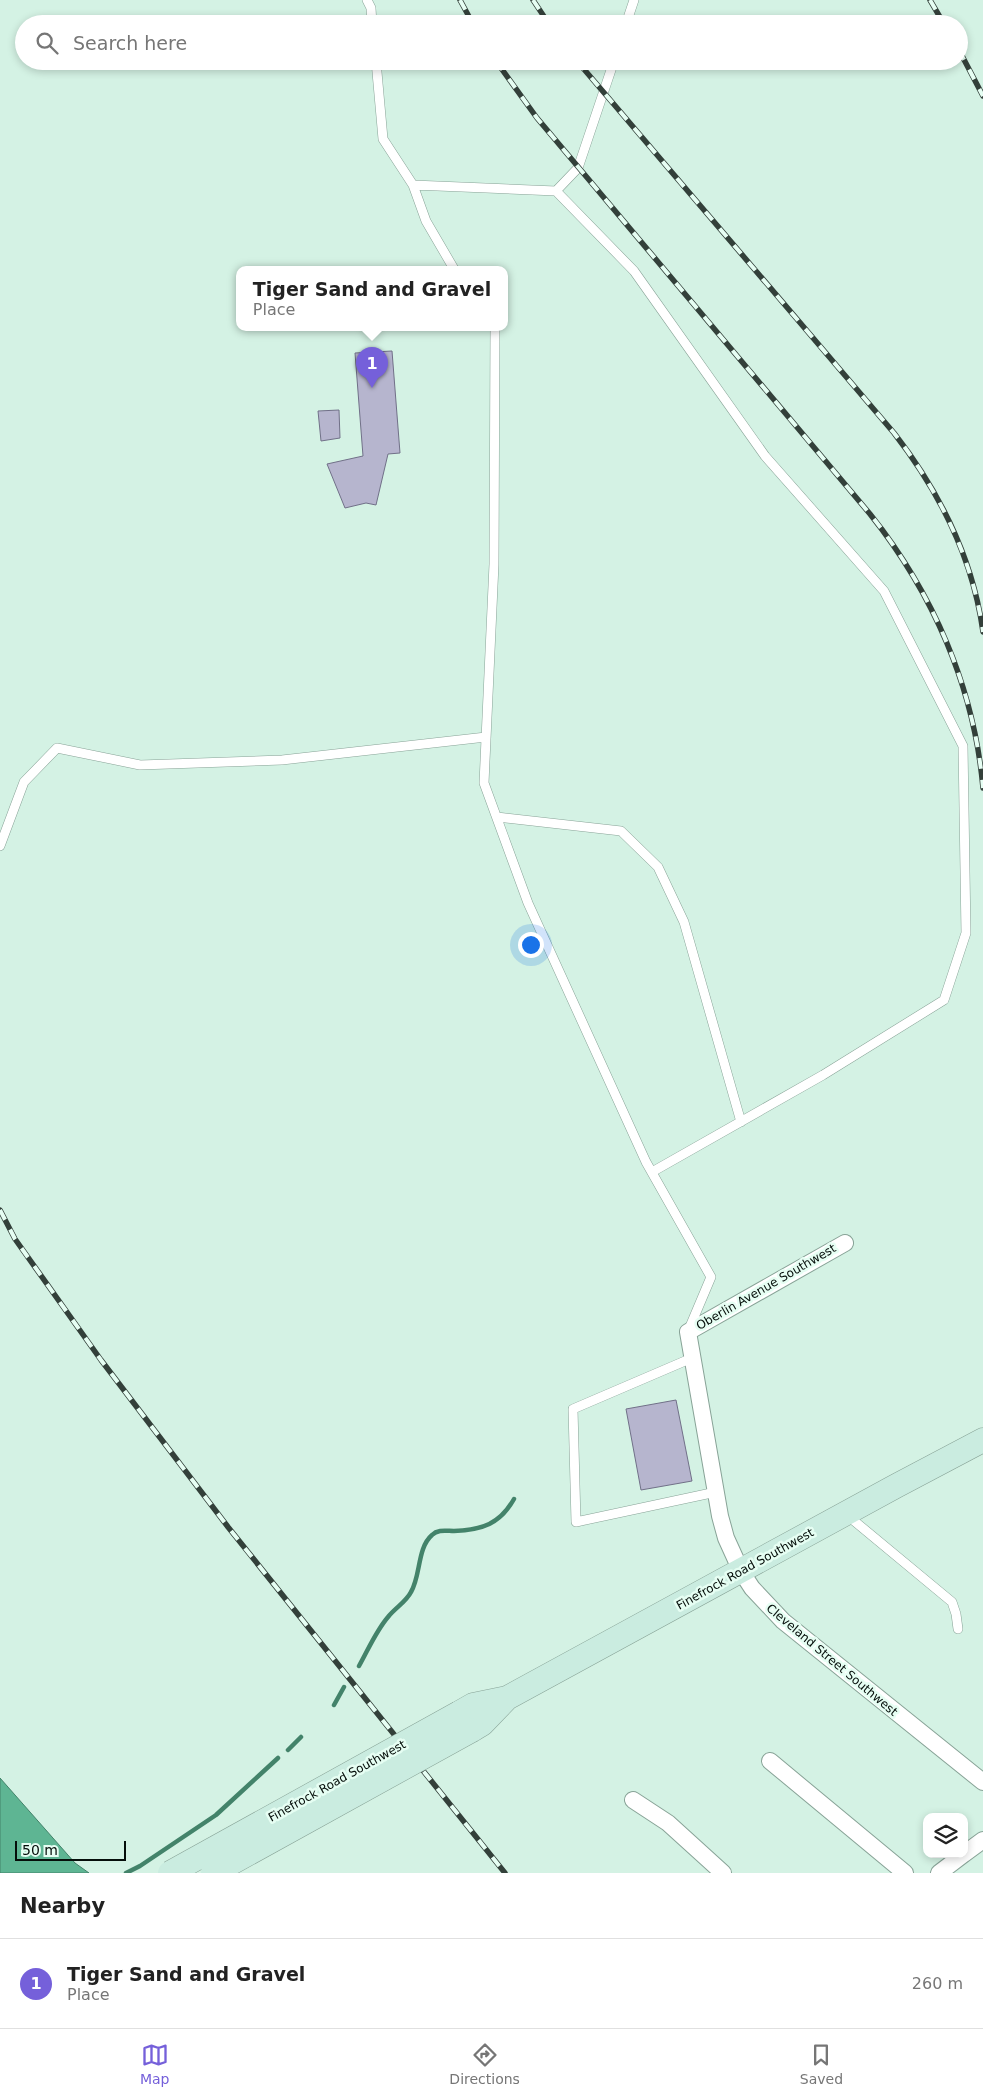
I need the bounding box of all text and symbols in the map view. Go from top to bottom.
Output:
search box [15,15,968,70]
icon: search [33,29,61,57]
text: Search here [73,32,187,54]
popup [236,266,508,331]
text: Tiger Sand and Gravel [253,278,491,300]
text: Place [253,300,295,319]
pin: 1 [356,347,388,388]
your location [518,932,544,958]
street label: Oberlin Avenue Southwest [694,1241,839,1333]
street label: Finefrock Road Southwest [674,1525,816,1613]
street label: Cleveland Street Southwest [764,1601,901,1719]
street label: Finefrock Road Southwest [266,1737,408,1825]
map controls [923,1813,968,1858]
button: layers [923,1813,968,1858]
scale bar [15,1838,126,1861]
text: 50 m [22,1842,58,1858]
text: Nearby [20,1894,105,1918]
text: Tiger Sand and Gravel [67,1963,305,1985]
text: 1 [30,1974,42,1993]
text: 260 m [912,1974,963,1993]
text: Place [67,1985,110,2004]
tab: Map [140,2041,169,2087]
tab: Directions [449,2041,520,2087]
tab: Saved [800,2041,843,2087]

